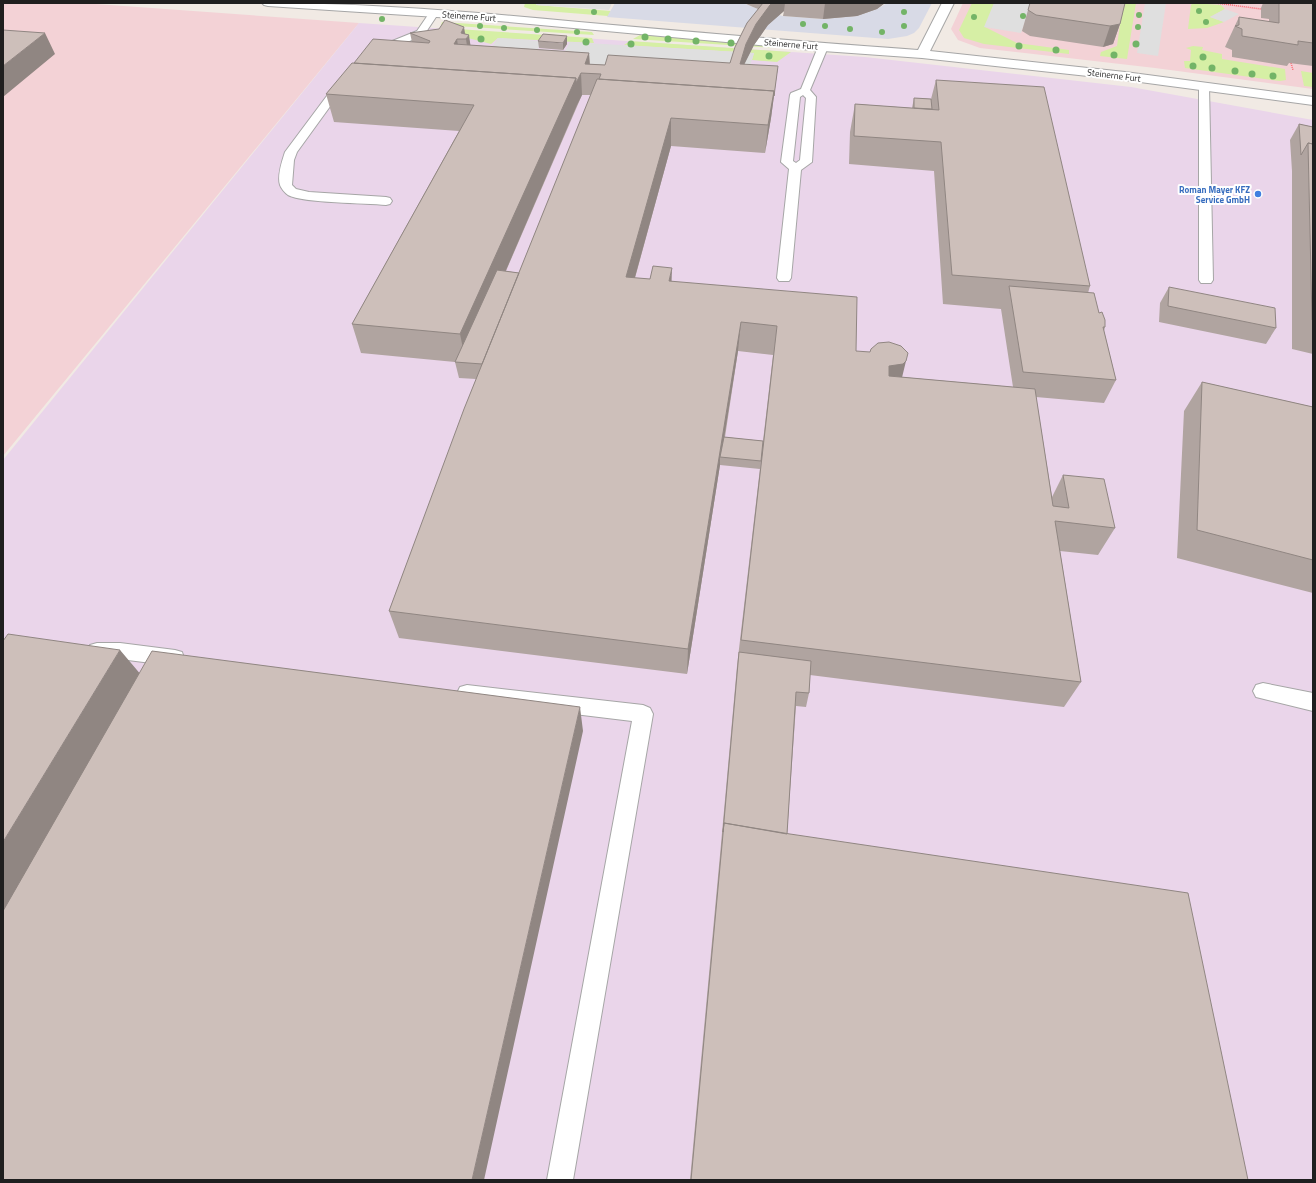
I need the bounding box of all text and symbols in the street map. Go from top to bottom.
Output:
street label: Steinerne Furt [442,8,497,24]
street label: Steinerne Furt [764,35,819,53]
street label: Steinerne Furt [1086,65,1142,85]
place label: Roman Mayer KFZ Service GmbH [1179,183,1250,206]
marker: Roman Mayer KFZ Service GmbH [1253,189,1263,199]

